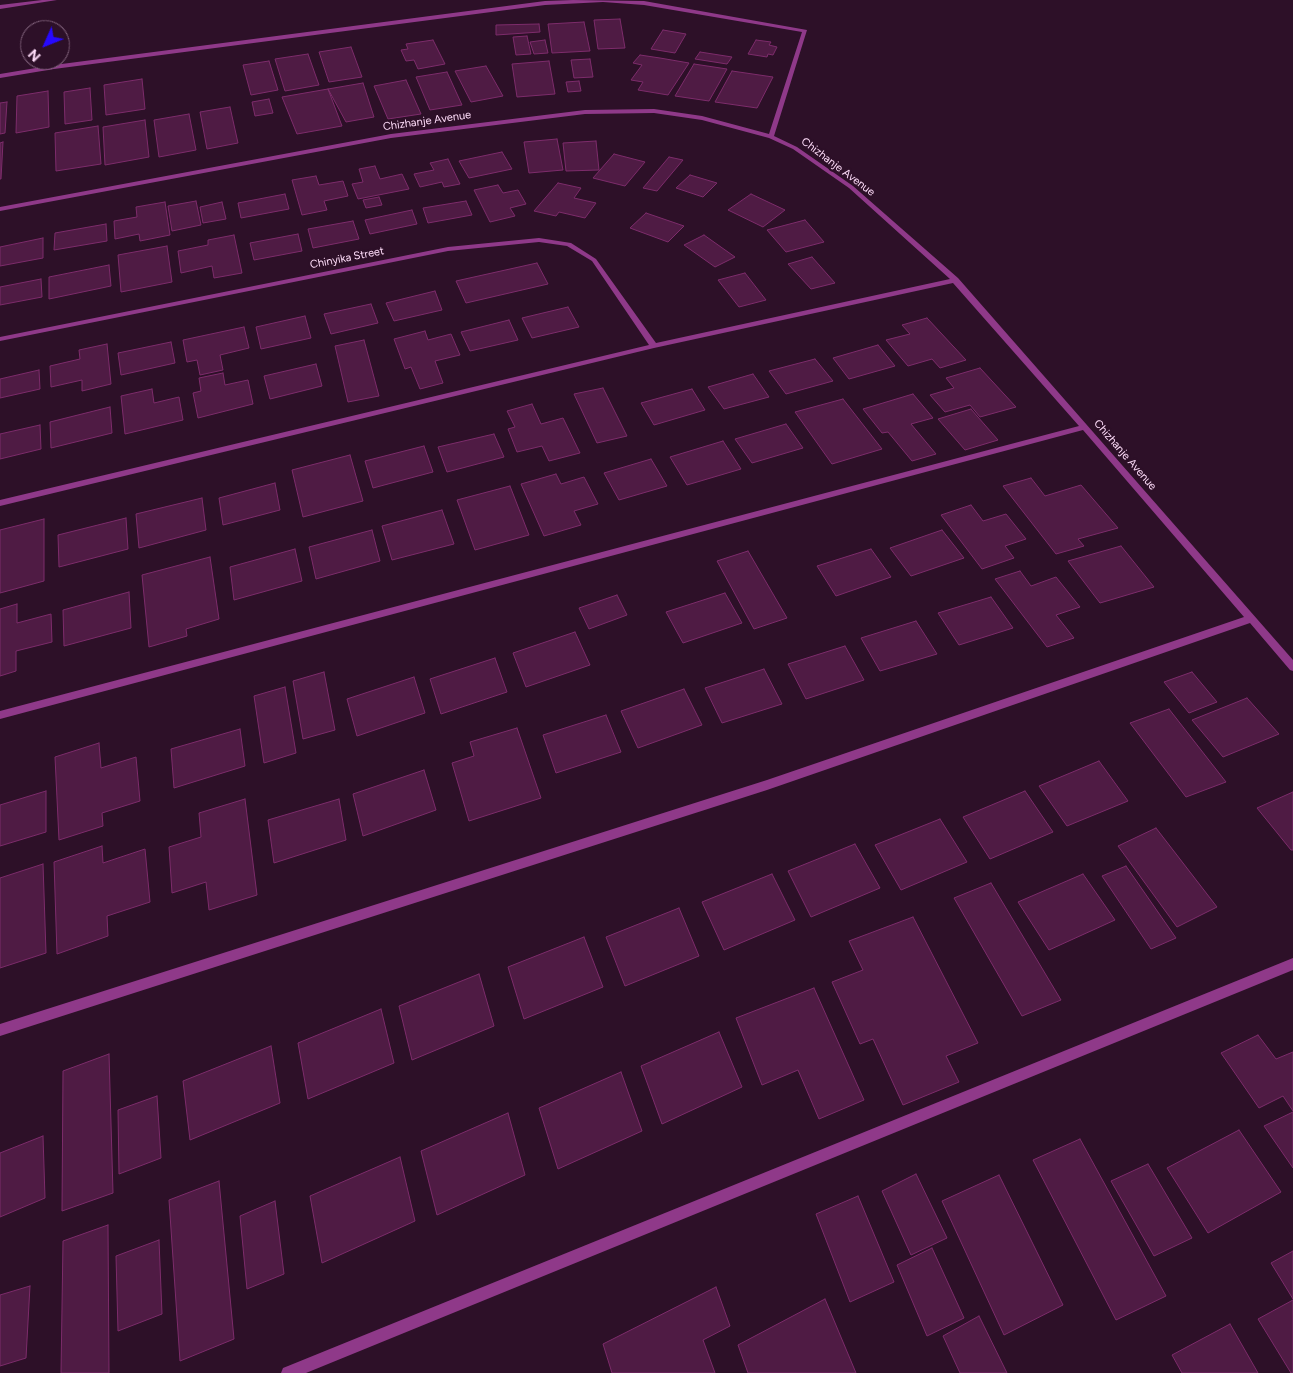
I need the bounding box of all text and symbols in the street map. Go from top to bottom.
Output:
north arrow [20,20,70,70]
text: N [25,45,44,65]
street label: Chizhanje Avenue [382,108,472,134]
street label: Chizhanje Avenue [799,135,877,199]
street label: Chinyika Street [309,244,385,272]
street label: Chizhanje Avenue [1091,417,1159,493]

